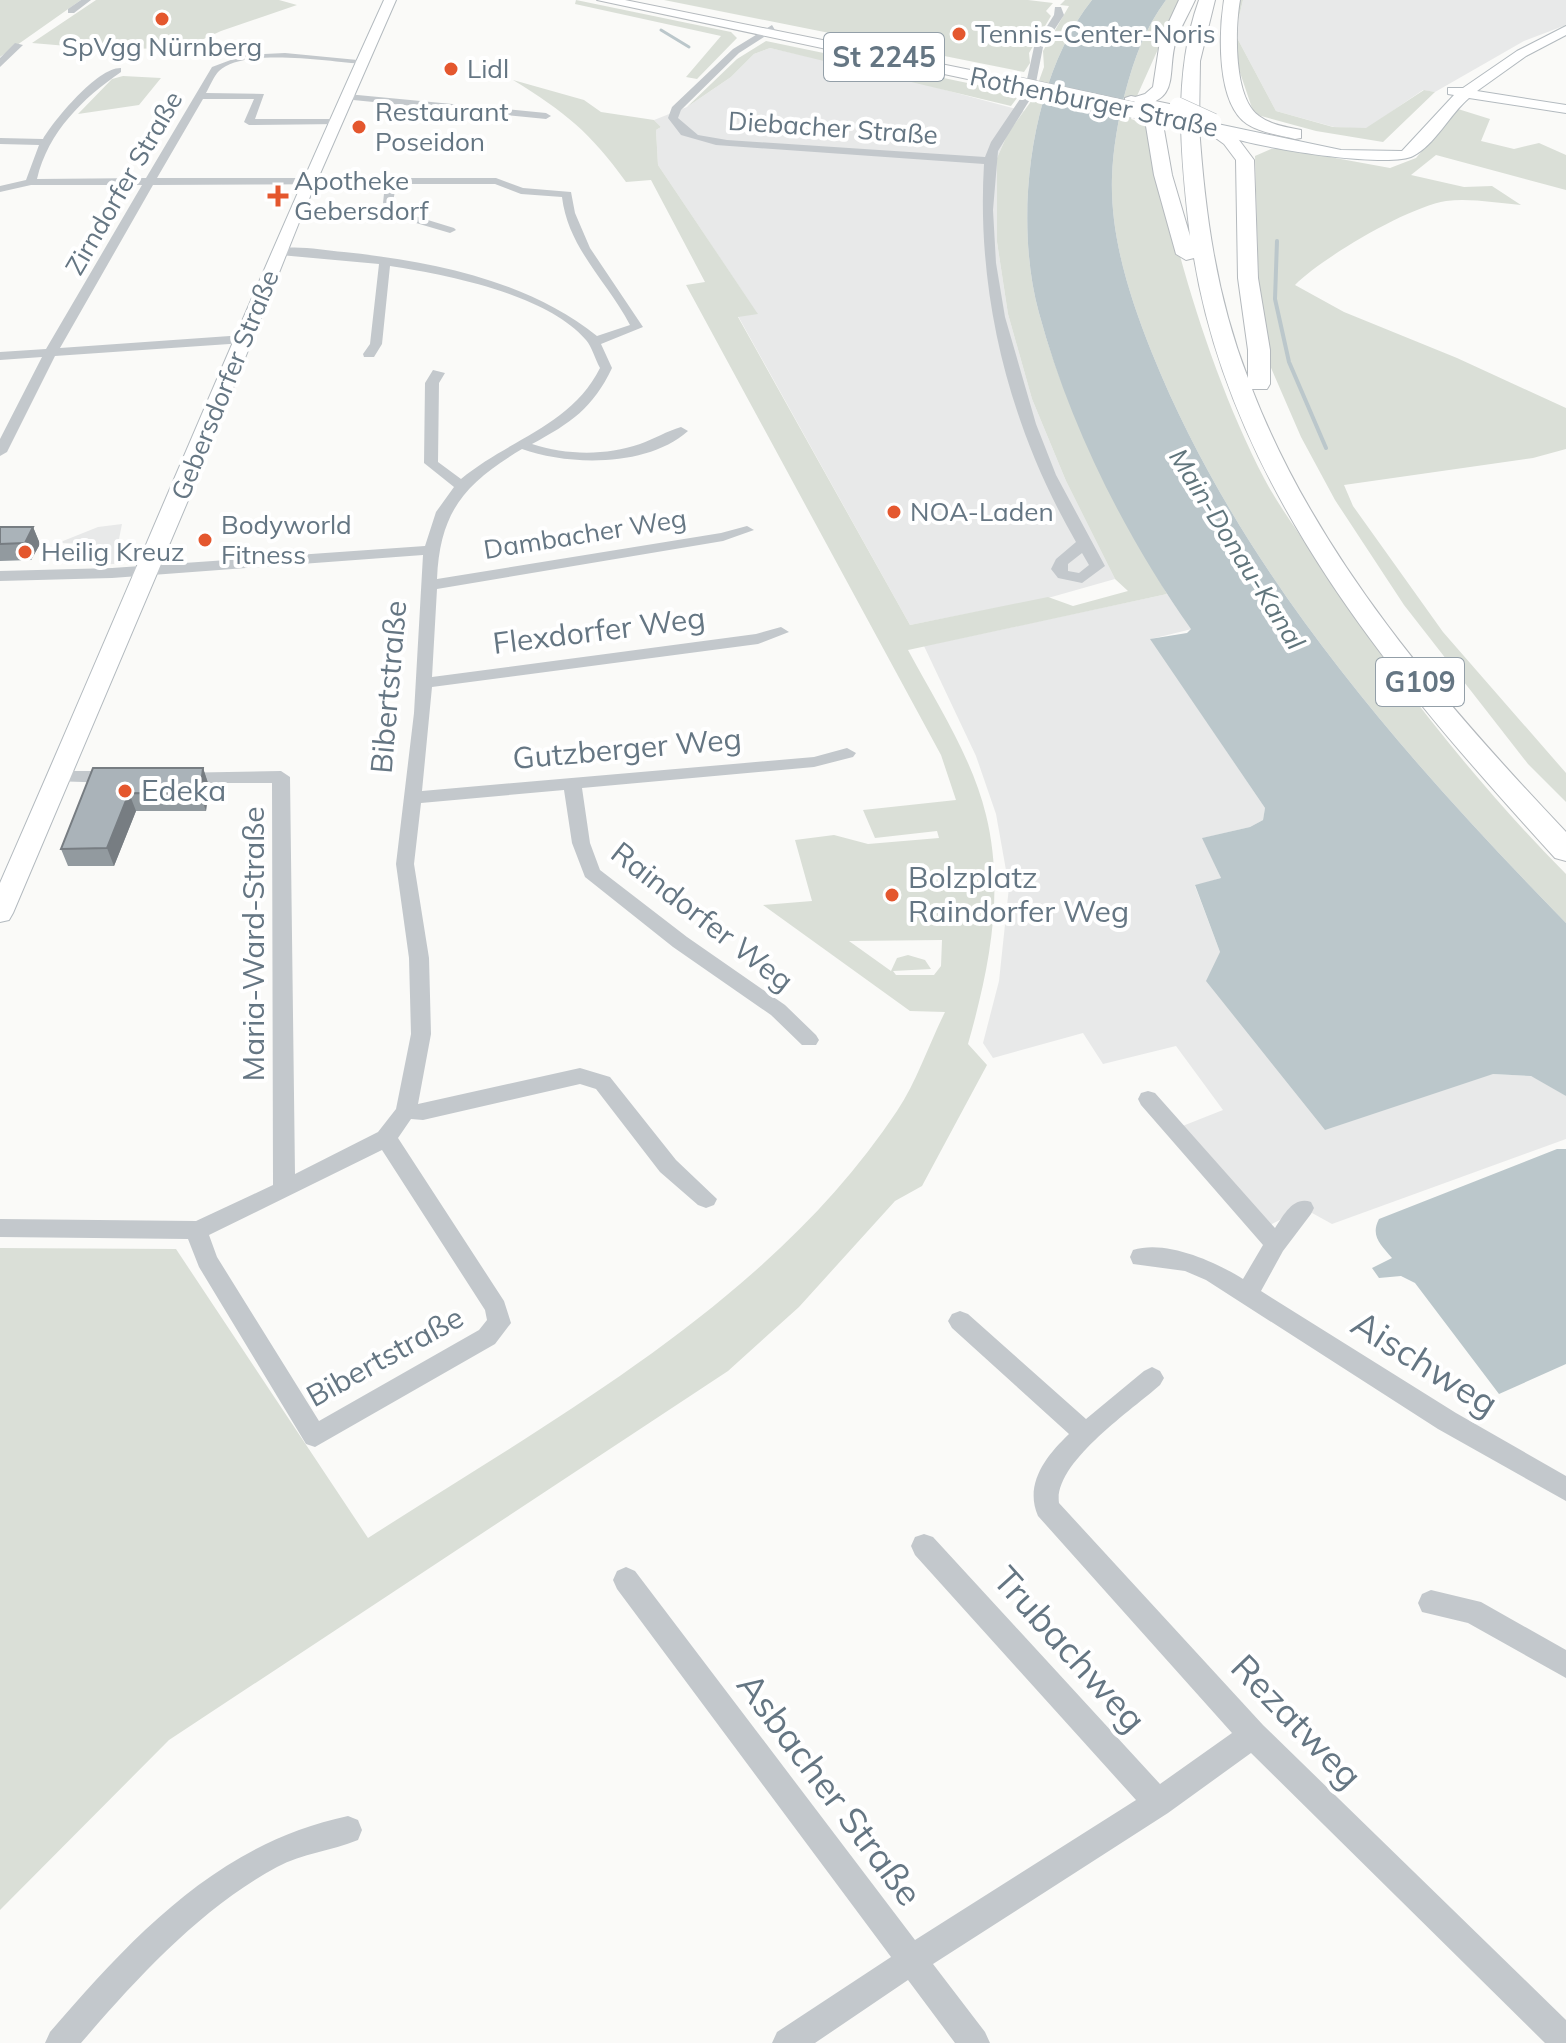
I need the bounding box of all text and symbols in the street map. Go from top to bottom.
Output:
marker: SpVgg Nürnberg [153,10,171,28]
place label: Tennis-Center-Noris [975,17,1216,50]
marker: Tennis-Center-Noris [950,25,968,43]
place label: SpVgg Nürnberg [62,30,262,63]
road number: St 2245 [824,33,944,81]
place label: Lidl [467,52,509,85]
street label: Rothenburger Straße [967,59,1221,144]
marker: Lidl [442,60,460,78]
street label: Zirndorfer Straße [58,85,189,280]
place label: Restaurant Poseidon [375,95,509,158]
street label: Diebacher Straße [727,104,939,151]
marker: Restaurant Poseidon [350,118,368,136]
place label: Apotheke Gebersdorf [294,164,430,227]
marker: Apotheke Gebersdorf [269,187,287,205]
street label: Gebersdorfer Straße [163,265,286,505]
water label: Main-Donau-Kanal [1162,442,1313,656]
place label: NOA-Laden [910,495,1054,528]
street label: Dambacher Weg [481,501,689,566]
marker: NOA-Laden [885,503,903,521]
place label: Bodyworld Fitness [221,508,352,571]
marker: Bodyworld Fitness [196,531,214,549]
place label: Heilig Kreuz [41,535,184,568]
marker: Heilig Kreuz [16,543,34,561]
street label: Flexdorfer Weg [491,598,707,662]
street label: Bibertstraße [362,599,414,775]
road number: G109 [1376,658,1464,706]
street label: Gutzberger Weg [511,719,743,777]
place label: Edeka [141,771,226,809]
marker: Edeka [116,782,134,800]
street label: Maria-Ward-Straße [234,807,272,1081]
street label: Raindorfer Weg [604,833,801,999]
place label: Bolzplatz Raindorfer Weg [908,858,1129,930]
marker: Bolzplatz Raindorfer Weg [883,886,901,904]
street label: Bibertstraße [299,1297,470,1415]
street label: Aischweg [1344,1300,1507,1425]
street label: Trubachweg [984,1557,1156,1741]
street label: Rezatweg [1222,1644,1372,1797]
street label: Asbacher Straße [728,1663,933,1914]

